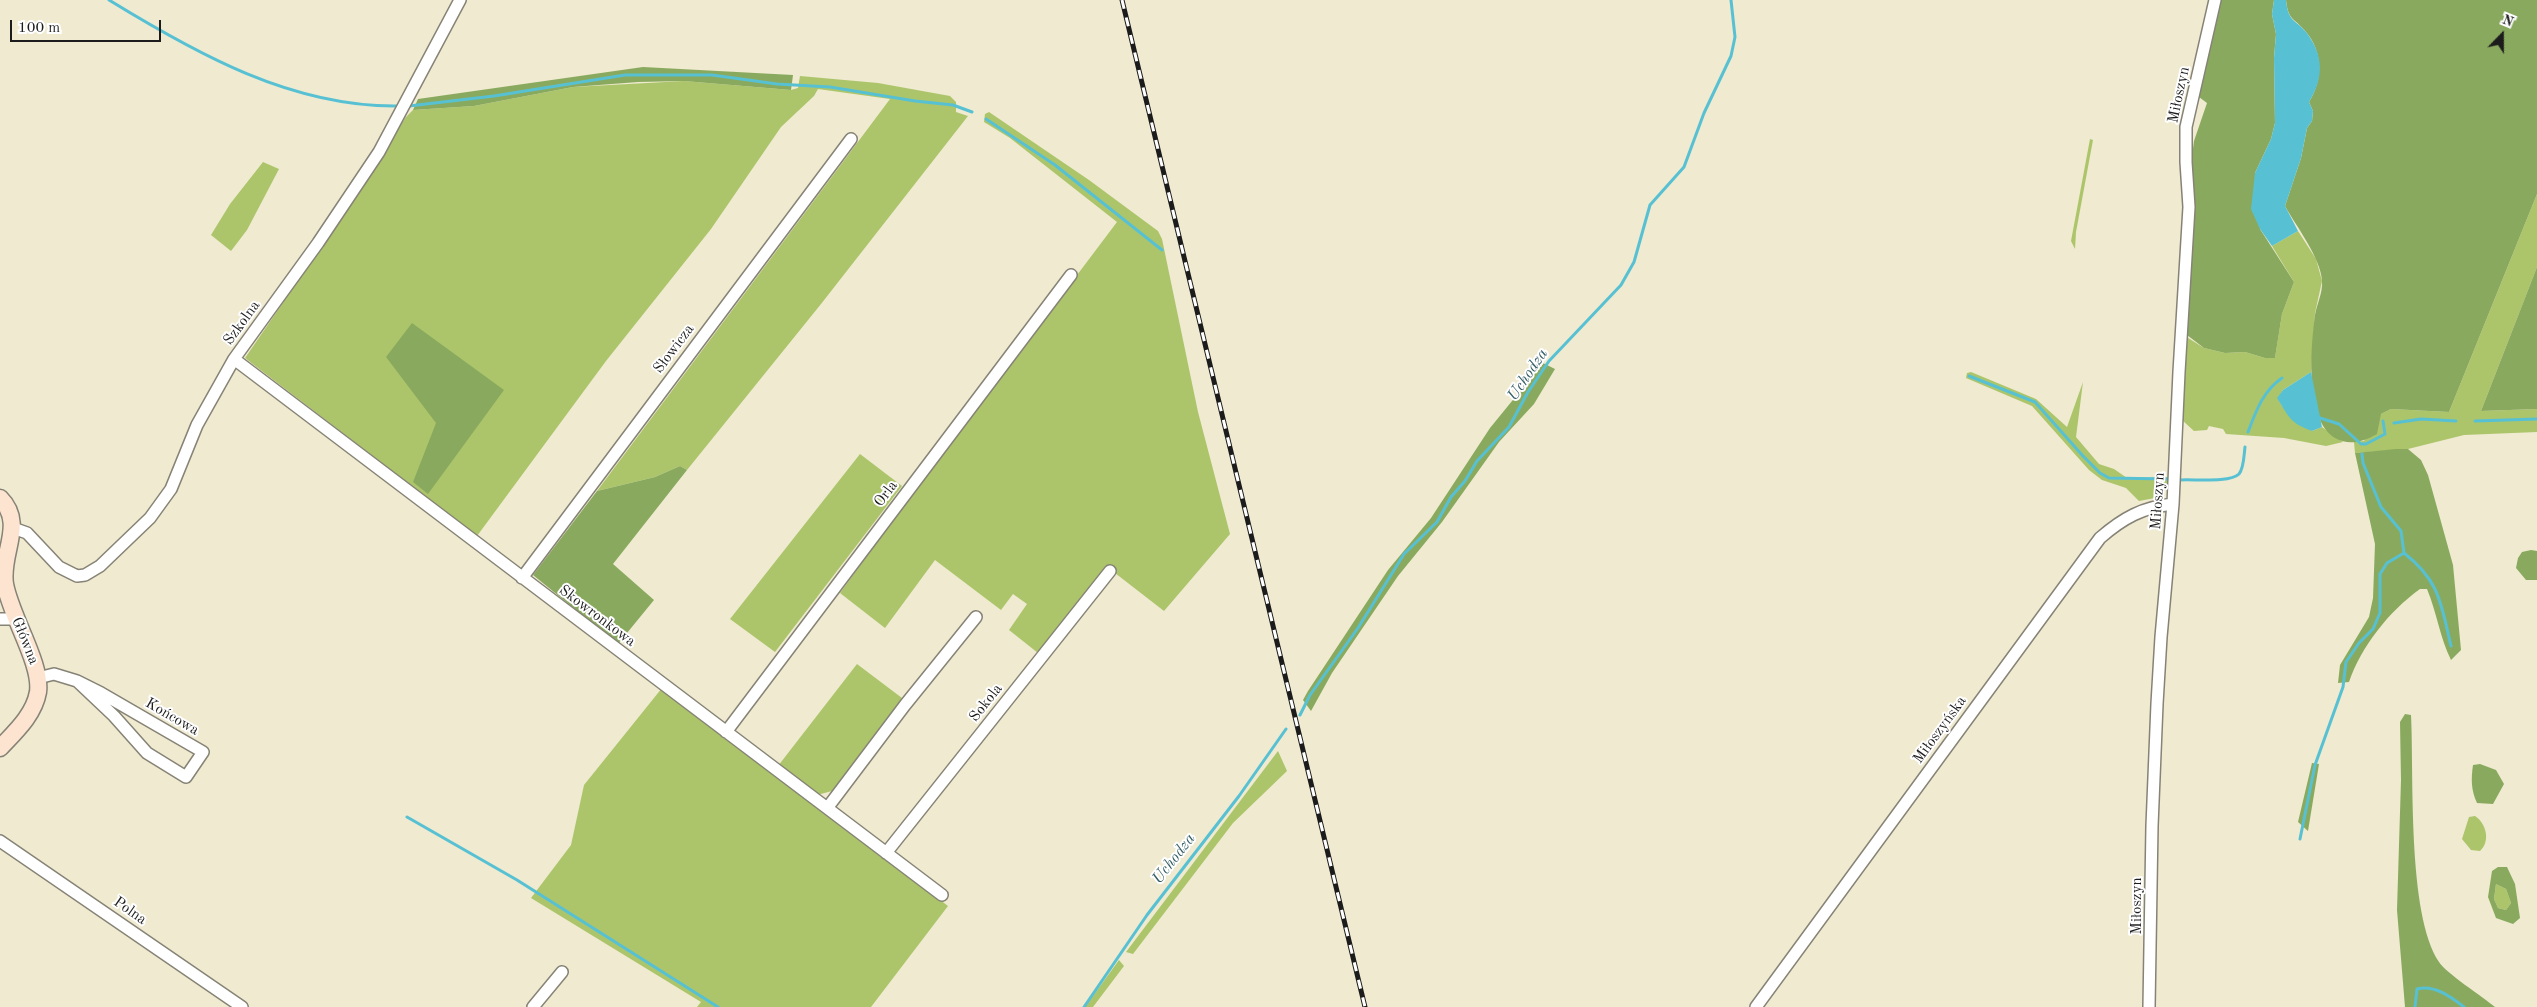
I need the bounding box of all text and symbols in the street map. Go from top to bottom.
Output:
scale bar [12,10,164,42]
north arrow [2477,10,2527,60]
text: N [2500,13,2515,30]
text: 100 m [18,21,60,36]
street label: Miłoszyn [2164,65,2194,125]
street label: Szkolna [220,297,264,349]
street label: Słowicza [650,321,698,377]
water label: Uchodza [1504,345,1552,405]
street label: Miłoszyn [2147,472,2169,530]
street label: Orla [870,477,902,511]
street label: Skowronkowa [555,581,639,651]
street label: Główna [7,615,43,667]
street label: Sokola [966,680,1006,726]
street label: Miłoszyńska [1909,693,1971,767]
street label: Końcowa [142,694,202,740]
water label: Uchodza [1148,830,1200,888]
street label: Miłoszyn [2128,877,2146,935]
street label: Polna [110,893,150,929]

